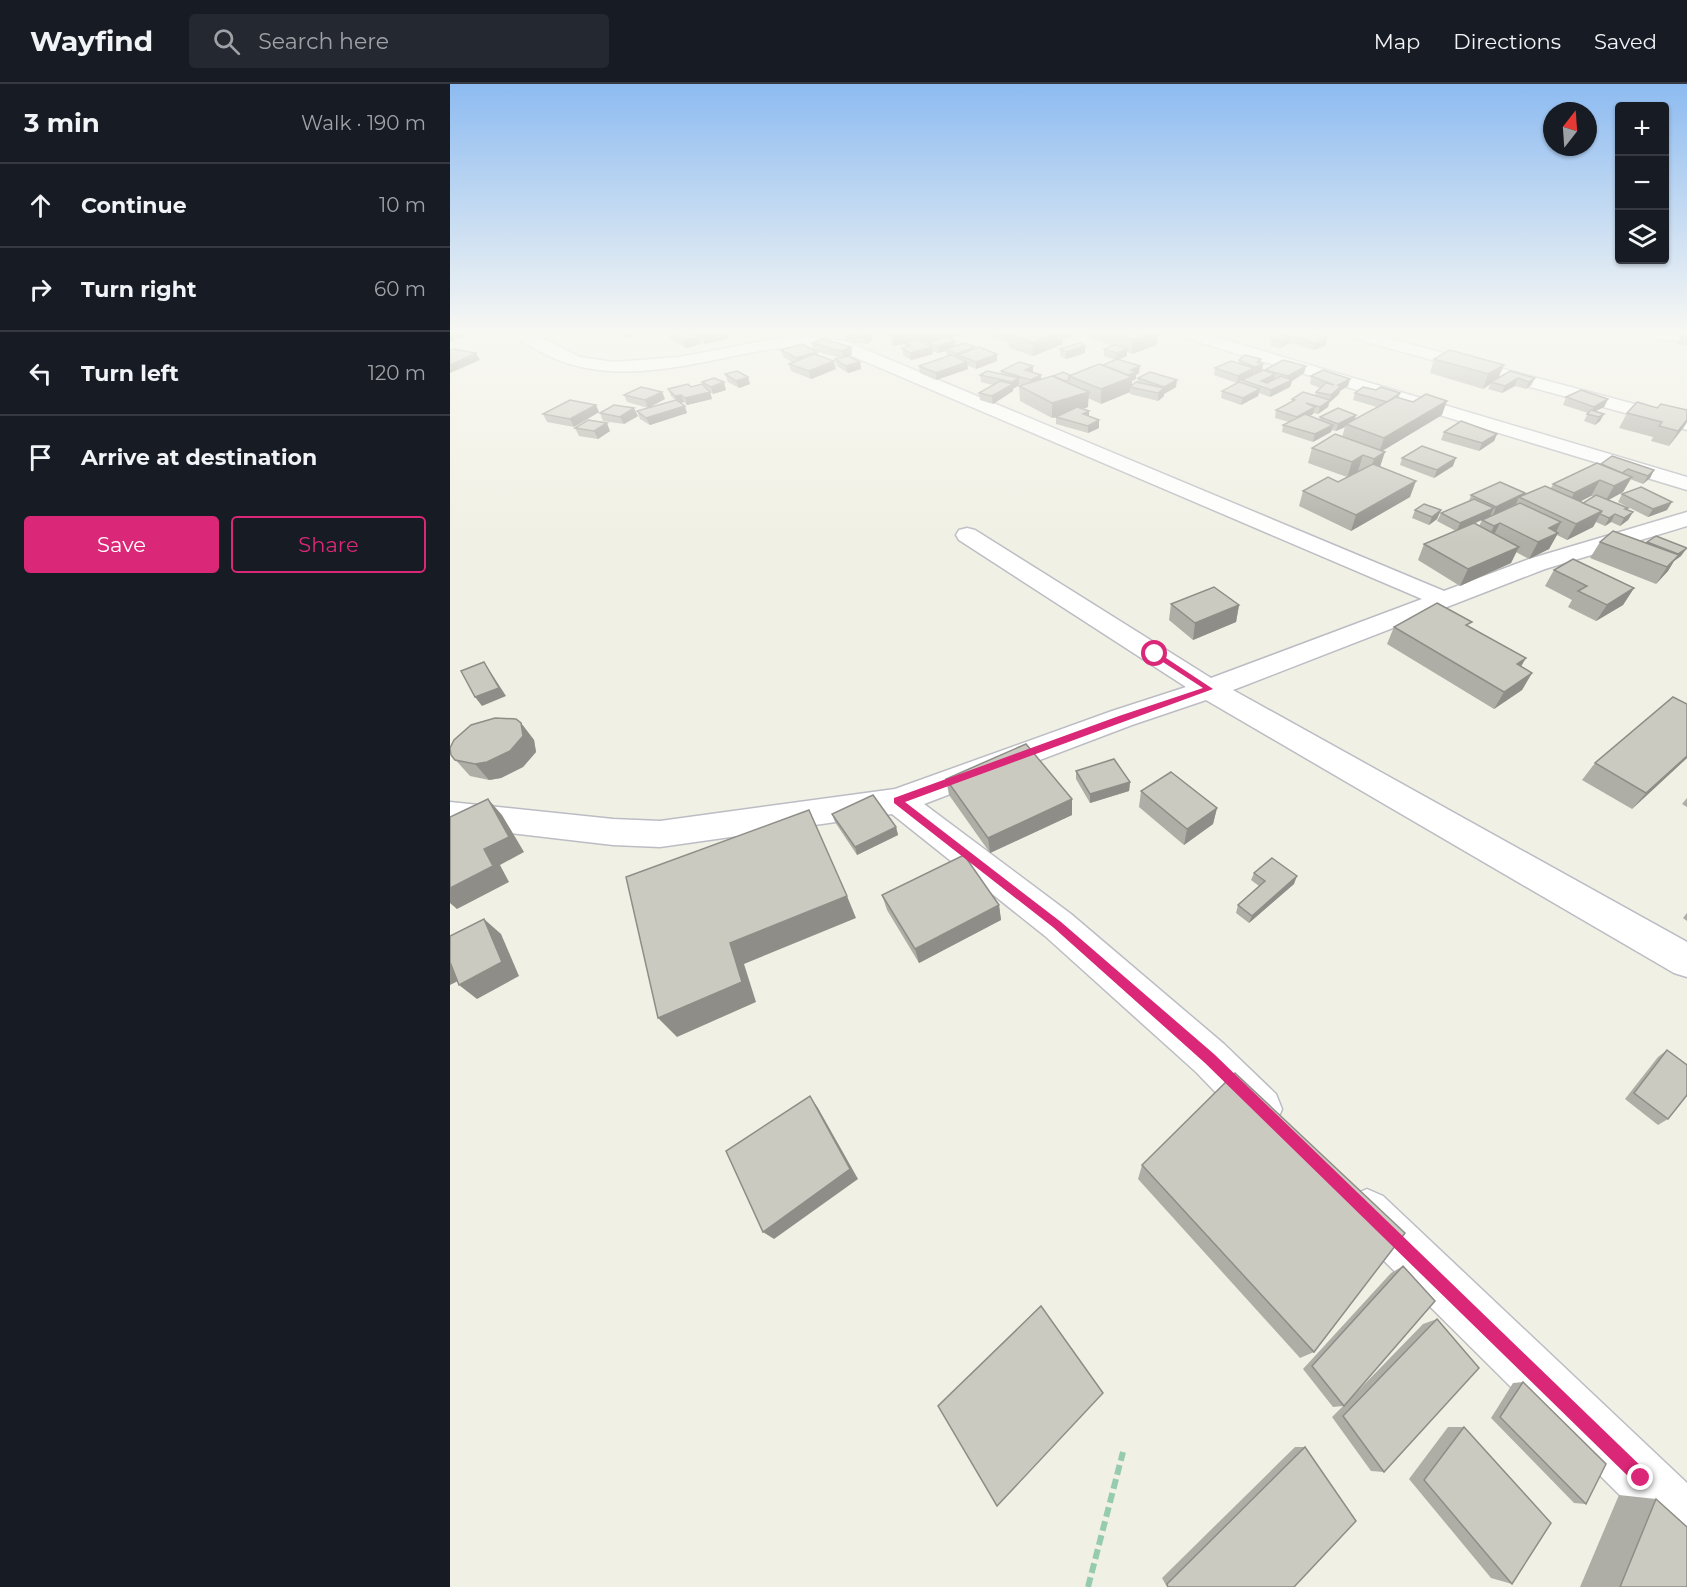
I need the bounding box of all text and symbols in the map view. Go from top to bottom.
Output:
search box [189,14,609,68]
text: Wayfind [30,24,153,58]
icon: search [210,25,243,58]
text: Search here [258,28,389,55]
text: Map [1374,29,1420,54]
text: Directions [1453,29,1561,54]
text: Saved [1594,29,1657,54]
north arrow [1543,102,1597,156]
map controls [1615,102,1669,264]
button: + [1615,102,1669,156]
text: 3 min [24,107,100,139]
text: Walk · 190 m [301,111,426,135]
button: − [1615,156,1669,210]
icon: ahead [24,189,57,222]
text: Continue [81,192,187,219]
text: 10 m [379,193,426,217]
button: layers [1615,210,1669,264]
icon: right [24,273,57,306]
text: Turn right [81,276,196,303]
text: 60 m [374,277,426,301]
icon: left [24,357,57,390]
text: Turn left [81,360,179,387]
text: 120 m [368,361,426,385]
icon: arrive [24,441,57,474]
text: Arrive at destination [81,444,317,471]
button: Save [24,516,219,573]
button: Share [231,516,426,573]
route start [1141,640,1167,666]
route end [1627,1464,1653,1490]

